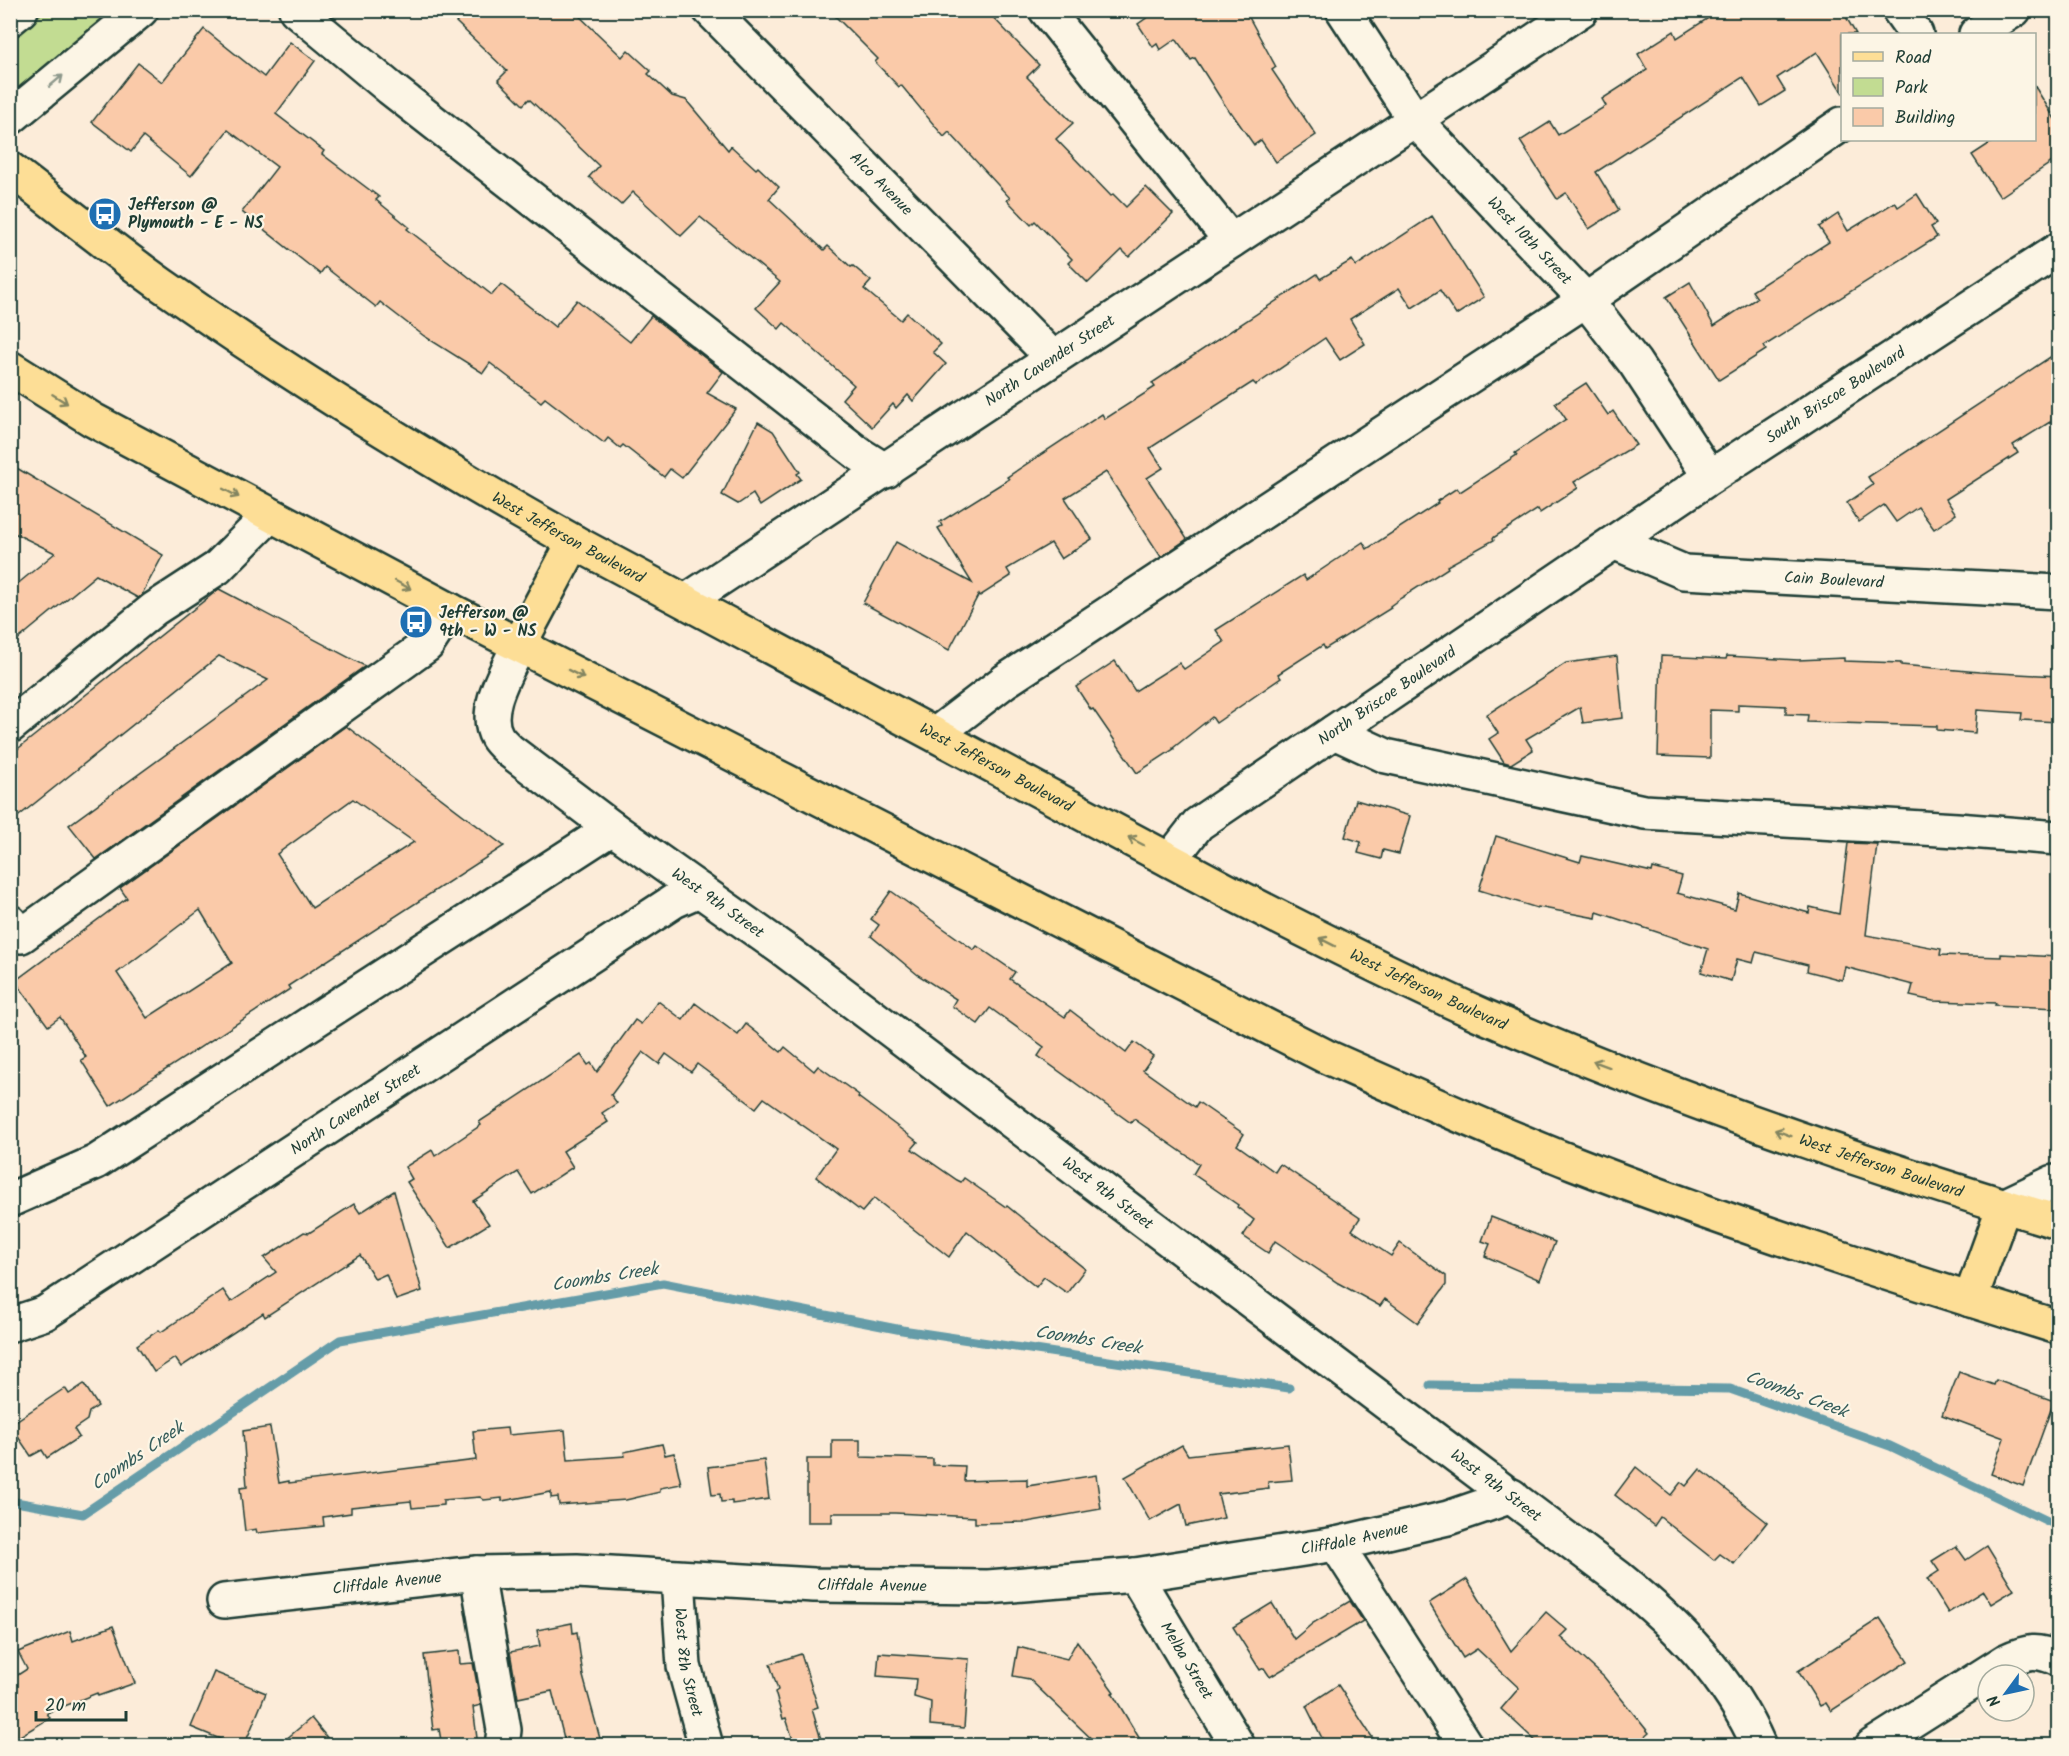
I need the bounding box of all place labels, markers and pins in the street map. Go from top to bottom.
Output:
place label: Jefferson @ Plymouth - E - NS [128,193,263,236]
bus stop icon: Jefferson @ Plymouth - E - NS [87,196,123,232]
place label: Jefferson @ 9th - W - NS [439,601,537,644]
bus stop icon: Jefferson @ 9th - W - NS [398,604,434,640]

